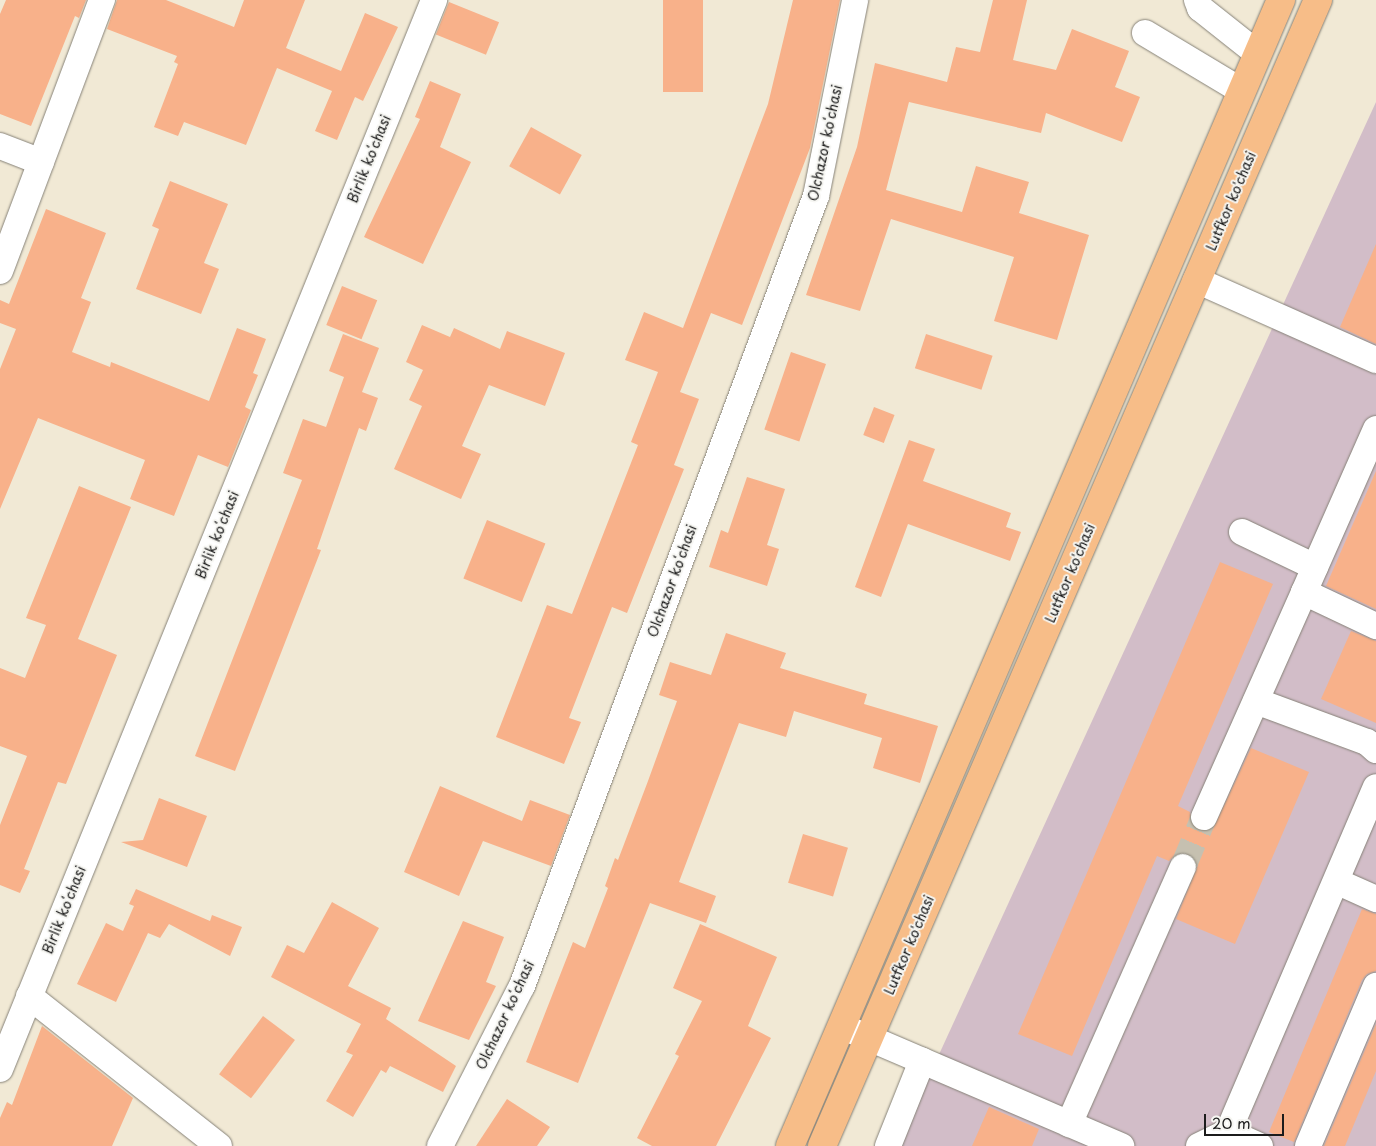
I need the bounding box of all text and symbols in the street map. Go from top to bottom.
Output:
street label: Olchazor koʻchasi [804,83,846,203]
street label: Birlik koʻchasi [344,112,394,206]
street label: Lutfkor ko'chasi [1202,149,1260,253]
street label: Birlik koʻchasi [192,488,242,582]
street label: Lutfkor ko'chasi [1041,521,1099,625]
street label: Olchazor koʻchasi [644,523,700,639]
street label: Birlik koʻchasi [39,863,89,957]
street label: Lutfkor ko'chasi [880,893,938,997]
street label: Olchazor koʻchasi [472,958,538,1072]
scale bar [1206,1104,1286,1136]
text: 20 m [1212,1111,1251,1134]

